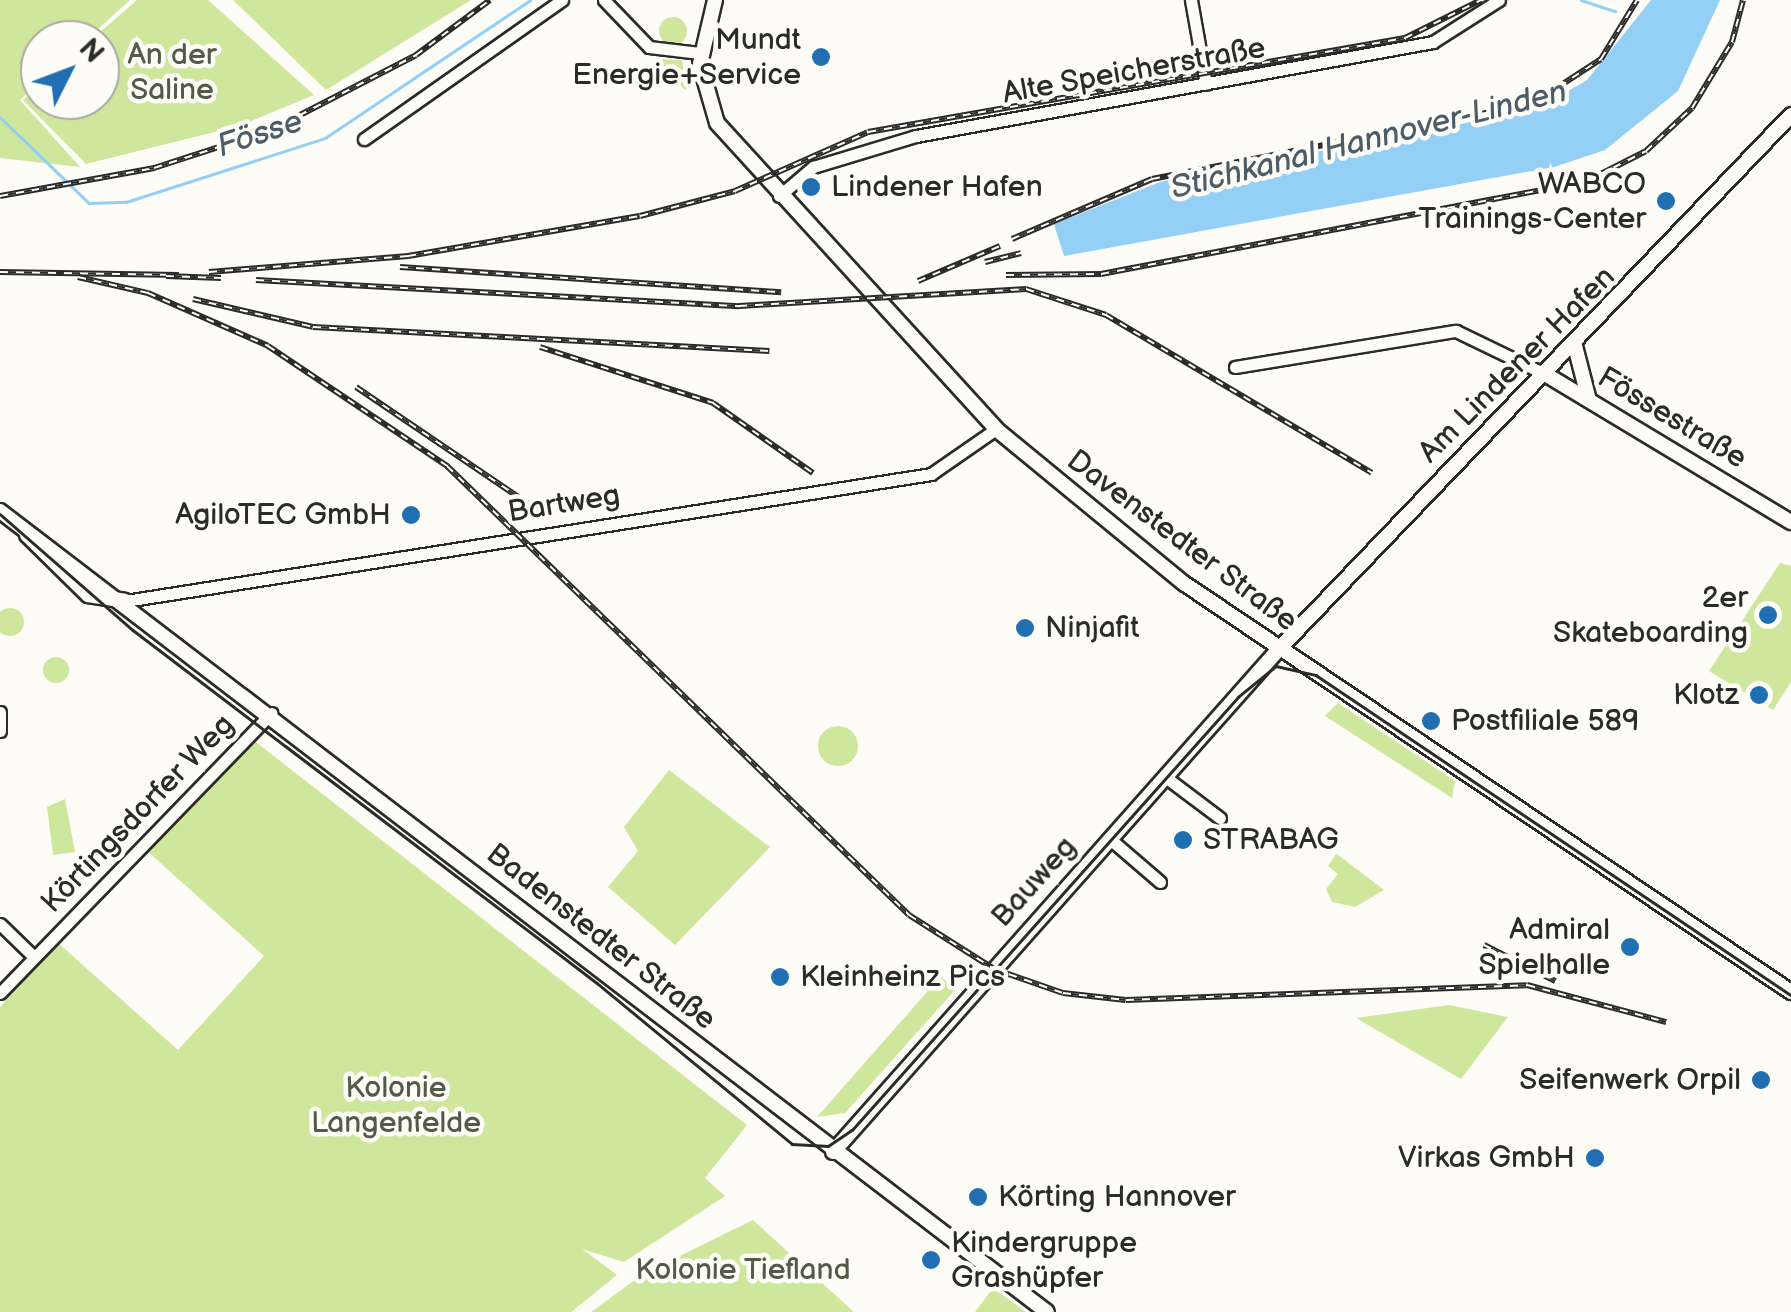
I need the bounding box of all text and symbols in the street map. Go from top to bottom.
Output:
north arrow [20,20,120,120]
place label: Mundt Energie+Service [572,22,801,92]
street label: Alte Speicherstraße [1000,30,1268,112]
text: N [72,32,110,70]
park label: An der Saline [127,37,217,108]
marker: Mundt Energie+Service [810,46,832,68]
water label: Stichkanal Hannover-Linden [1167,73,1571,209]
water label: Fösse [212,103,308,167]
place label: WABCO Trainings-Center [1418,166,1646,236]
place label: Lindener Hafen [831,169,1043,205]
marker: Lindener Hafen [800,176,822,198]
marker: WABCO Trainings-Center [1655,190,1677,212]
street label: Am Lindener Hafen [1411,259,1623,471]
street label: Fössestraße [1591,360,1753,476]
street label: Davenstedter Straße [1060,443,1304,639]
street label: Bartweg [505,477,623,531]
place label: AgiloTEC GmbH [175,497,391,533]
marker: AgiloTEC GmbH [400,504,422,526]
place label: 2er Skateboarding [1553,580,1748,650]
marker: 2er Skateboarding [1757,604,1779,626]
place label: Ninjafit [1045,610,1139,646]
marker: Ninjafit [1014,617,1036,639]
place label: Klotz [1673,677,1739,713]
marker: Klotz [1748,684,1770,706]
place label: Postfiliale 589 [1451,703,1639,739]
street label: Körtingsdorfer Weg [34,707,242,921]
marker: Postfiliale 589 [1420,710,1442,732]
place label: STRABAG [1203,822,1339,858]
street label: Bauweg [984,829,1084,935]
marker: STRABAG [1172,829,1194,851]
street label: Badenstedter Straße [479,836,723,1038]
place label: Admiral Spielhalle [1478,912,1610,982]
marker: Admiral Spielhalle [1619,936,1641,958]
place label: Kleinheinz Pics [800,959,1005,995]
marker: Kleinheinz Pics [769,966,791,988]
place label: Seifenwerk Orpil [1519,1062,1741,1098]
marker: Seifenwerk Orpil [1750,1069,1772,1091]
park label: Kolonie Langenfelde [311,1070,481,1140]
place label: Virkas GmbH [1398,1140,1575,1176]
marker: Virkas GmbH [1584,1147,1606,1169]
place label: Körting Hannover [998,1179,1236,1215]
marker: Körting Hannover [967,1186,989,1208]
place label: Kindergruppe Grashüpfer [951,1225,1137,1296]
marker: Kindergruppe Grashüpfer [920,1249,942,1271]
park label: Kolonie Tiefland [635,1252,851,1288]

